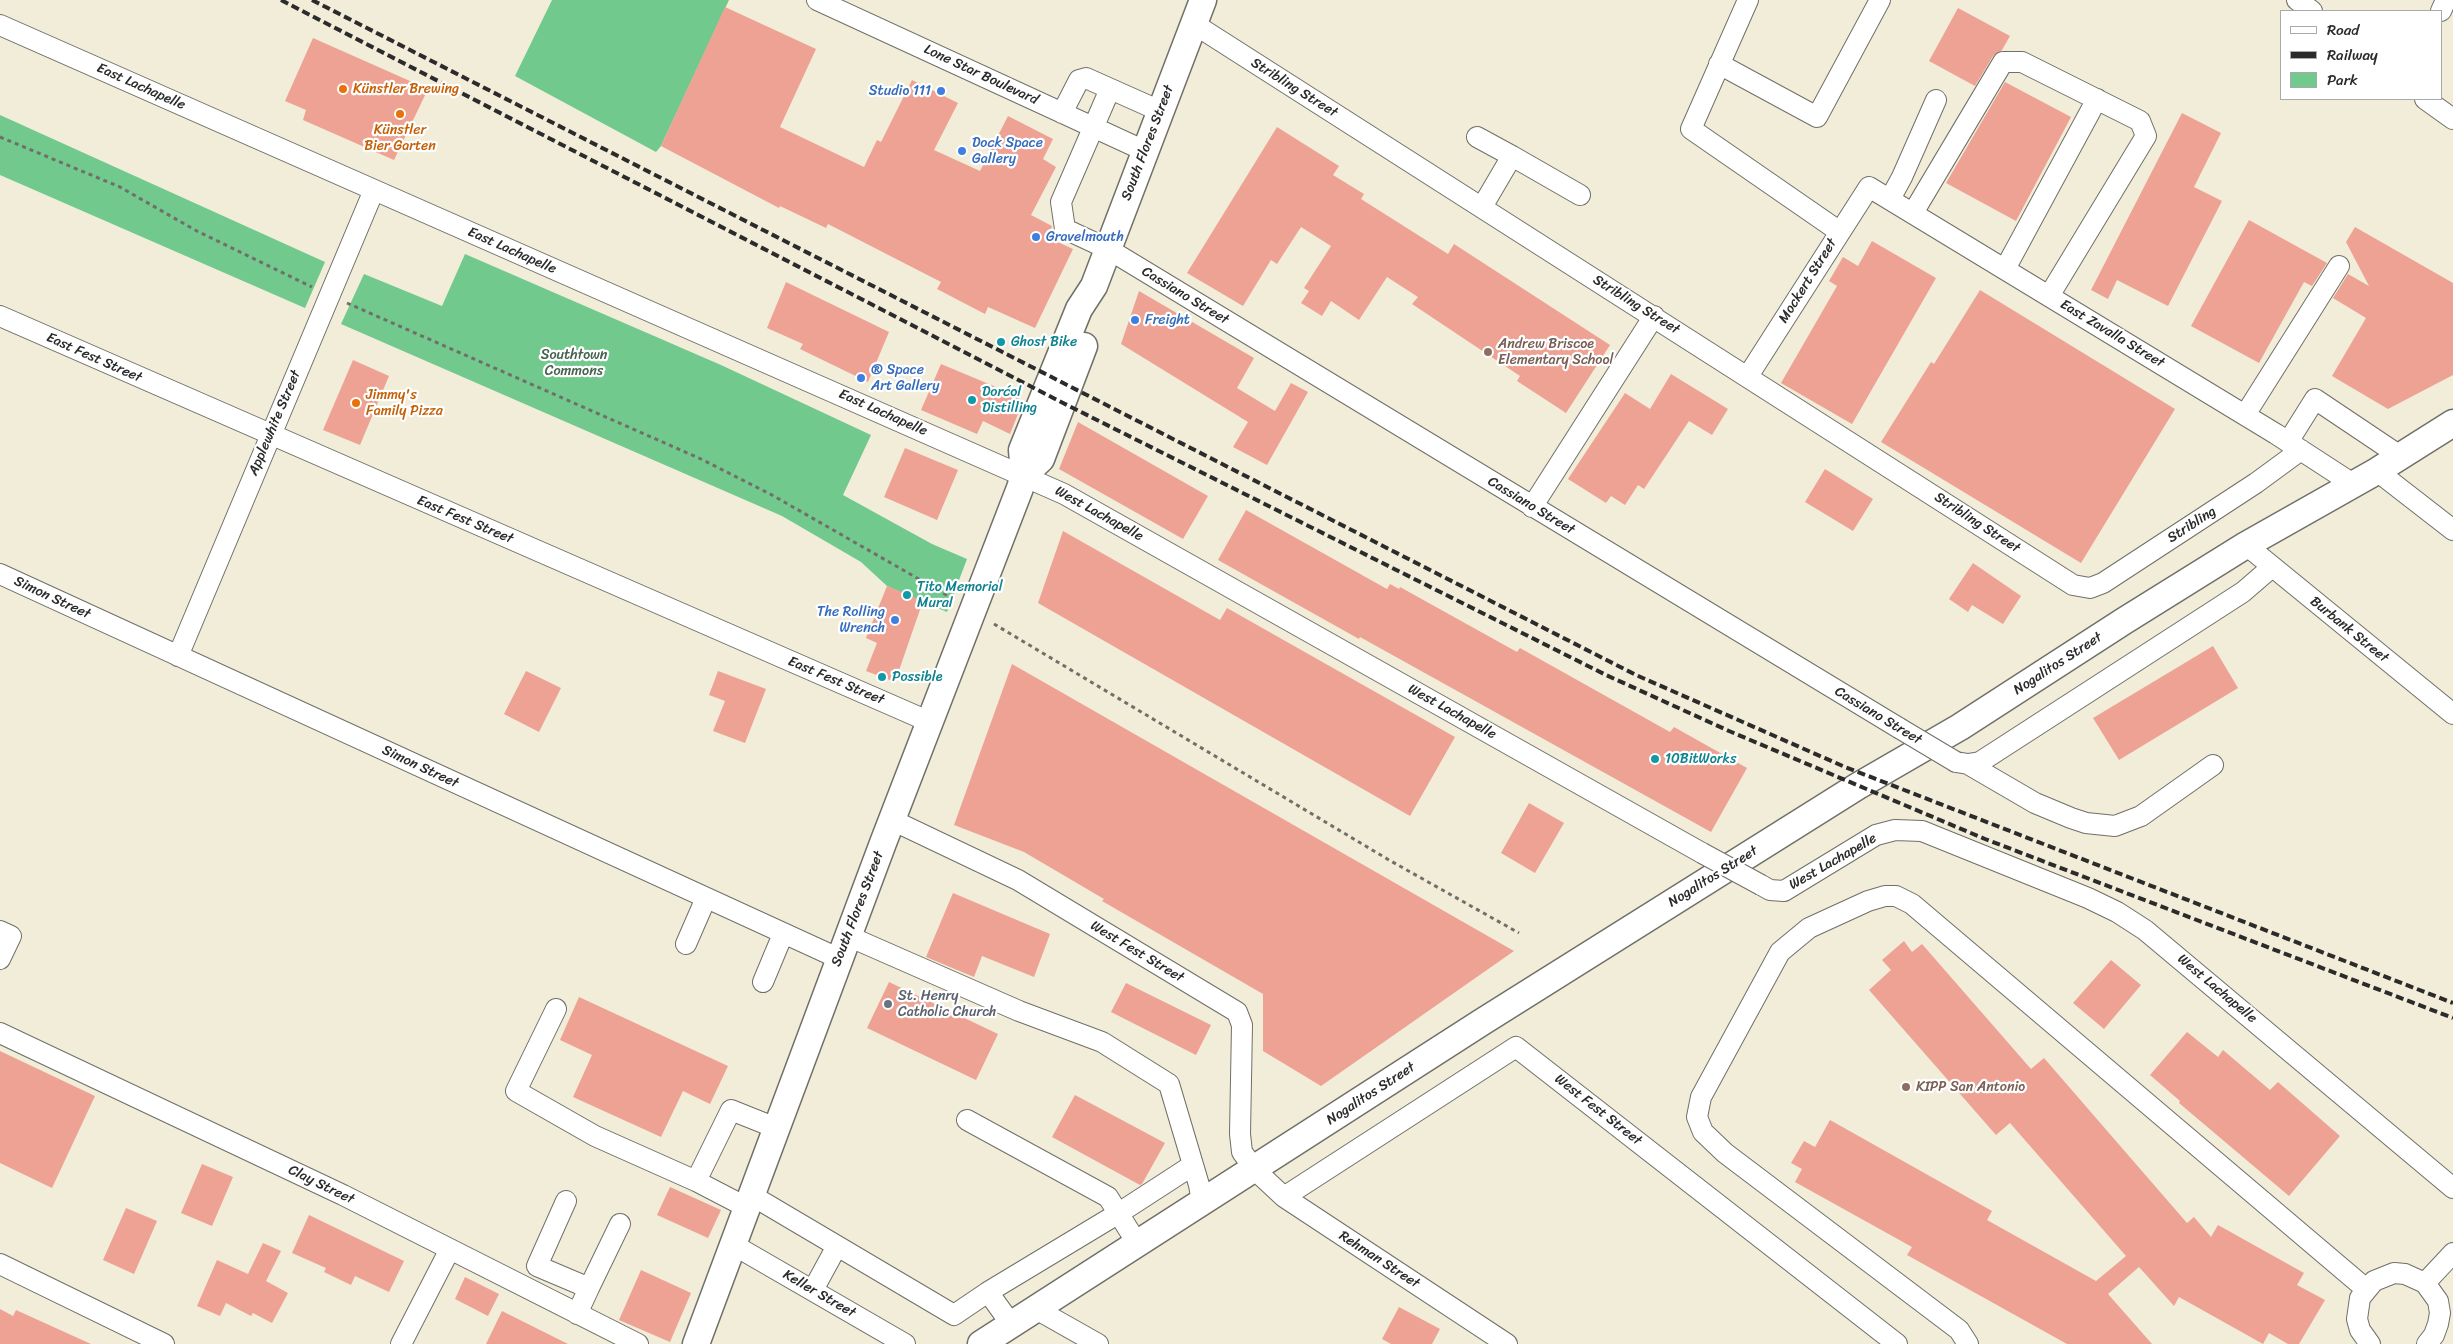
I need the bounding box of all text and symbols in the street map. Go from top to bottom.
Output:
legend [2280,10,2443,100]
text: Road [2327,17,2359,43]
street label: Lone Star Boulevard [921,41,1041,109]
text: Railway [2327,42,2378,68]
street label: Stribling Street [1248,55,1340,121]
street label: East Lachapelle [94,60,188,114]
text: Park [2327,67,2358,93]
place label: Künstler Brewing [353,81,459,97]
marker: Künstler Brewing [337,83,349,95]
place label: Studio 111 [869,83,931,99]
street label: South Flores Street [1118,83,1178,203]
marker: Studio 111 [935,85,947,97]
marker: Künstler Bier Garten [394,108,406,120]
place label: Künstler Bier Garten [364,122,436,154]
place label: Dock Space Gallery [972,135,1043,168]
marker: Dock Space Gallery [956,145,968,157]
street label: East Lachapelle [465,224,559,278]
place label: Gravelmouth [1046,229,1124,245]
marker: Gravelmouth [1030,231,1042,243]
street label: Mockert Street [1775,236,1841,326]
street label: Cassiano Street [1138,263,1232,329]
street label: Stribling Street [1590,272,1682,338]
street label: East Zavalla Street [2057,296,2167,372]
place label: Freight [1145,312,1190,328]
marker: Freight [1129,314,1141,326]
street label: East Fest Street [44,329,144,387]
place label: Ghost Bike [1011,334,1077,350]
marker: Ghost Bike [995,336,1007,348]
place label: Andrew Briscoe Elementary School [1498,336,1614,368]
marker: Andrew Briscoe Elementary School [1482,346,1494,358]
park label: Southtown Commons [541,347,607,380]
place label: ® Space Art Gallery [871,362,940,394]
street label: Applewhite Street [245,368,305,478]
marker: ® Space Art Gallery [855,372,867,384]
place label: Dorćol Distilling [982,384,1037,417]
street label: East Lachapelle [836,386,930,440]
place label: Jimmy's Family Pizza [366,387,443,420]
marker: Dorćol Distilling [966,394,978,406]
marker: Jimmy's Family Pizza [350,397,362,409]
street label: Cassiano Street [1484,473,1578,539]
street label: West Lachapelle [1052,483,1146,545]
street label: Stribling Street [1931,489,2023,557]
street label: East Fest Street [414,492,516,548]
street label: Stribling [2165,503,2219,547]
street label: Simon Street [11,573,93,623]
place label: Tito Memorial Mural [917,579,1003,612]
marker: Tito Memorial Mural [901,589,913,601]
street label: Burbank Street [2306,593,2392,667]
place label: The Rolling Wrench [817,604,885,636]
marker: The Rolling Wrench [889,614,901,626]
street label: Nogalitos Street [2011,629,2105,699]
street label: East Fest Street [785,653,887,709]
place label: Possible [892,669,943,685]
marker: Possible [876,671,888,683]
street label: West Lachapelle [1405,681,1499,743]
street label: Cassiano Street [1831,683,1925,749]
street label: Simon Street [379,742,461,792]
place label: 10BitWorks [1665,751,1736,767]
marker: 10BitWorks [1649,753,1661,765]
street label: West Lachapelle [1786,830,1880,894]
street label: Nogalitos Street [1665,843,1761,911]
street label: South Flores Street [828,849,888,969]
street label: West Fest Street [1087,918,1187,986]
street label: West Lachapelle [2174,951,2260,1027]
place label: St. Henry Catholic Church [898,988,996,1020]
marker: St. Henry Catholic Church [882,998,894,1010]
street label: Nogalitos Street [1324,1059,1418,1129]
street label: West Fest Street [1551,1071,1645,1149]
place label: KIPP San Antonio [1916,1079,2025,1095]
marker: KIPP San Antonio [1900,1081,1912,1093]
street label: Clay Street [285,1162,357,1208]
street label: Rehman Street [1336,1228,1422,1292]
street label: Keller Street [780,1266,858,1322]

